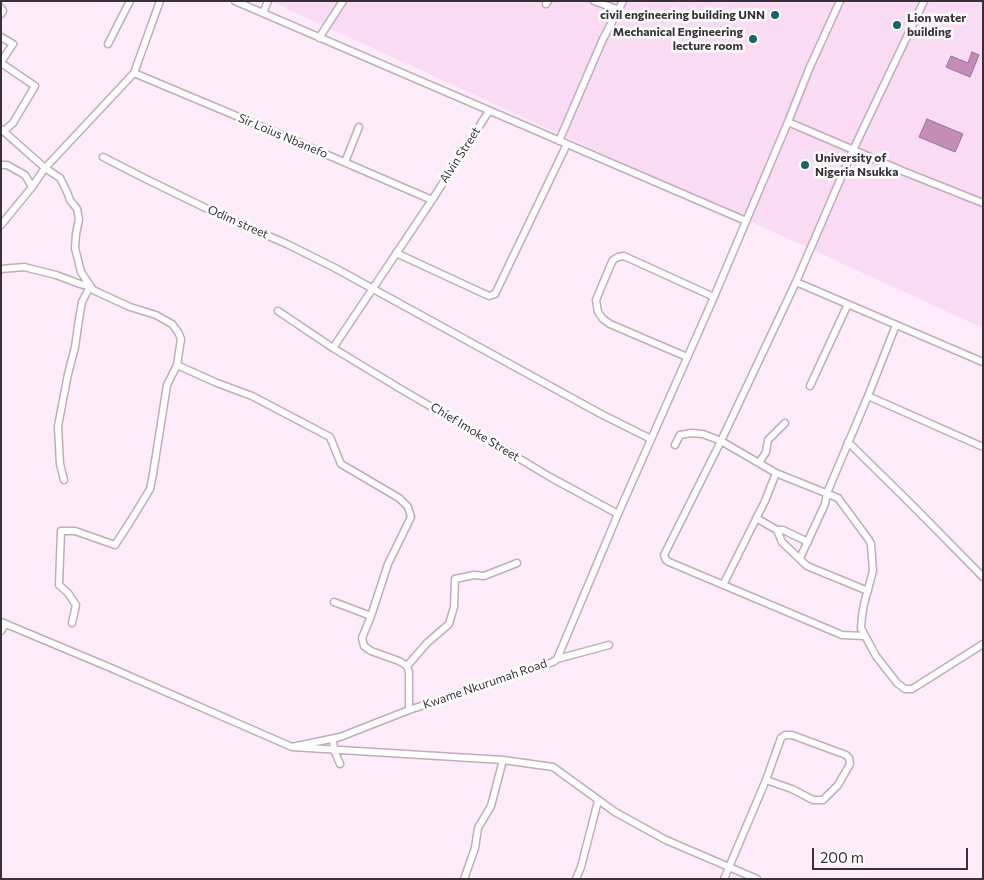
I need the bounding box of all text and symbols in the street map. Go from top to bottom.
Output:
place label: civil engineering building UNN [600,8,765,22]
marker: civil engineering building UNN [769,9,781,21]
place label: Lion water building [907,11,966,39]
marker: Lion water building [891,19,903,31]
place label: Mechanical Engineering lecture room [613,25,743,53]
marker: Mechanical Engineering lecture room [747,33,759,45]
street label: Sir Loius Nbanefo [236,111,330,161]
street label: Alvin Street [437,124,483,186]
place label: University of Nigeria Nsukka [815,151,899,179]
marker: University of Nigeria Nsukka [799,159,811,171]
street label: Odim street [205,202,271,242]
street label: Chief Imoke Street [428,400,522,464]
street label: Kwame Nkurumah Road [421,656,549,712]
scale bar [814,838,970,870]
text: 200 m [820,848,864,866]

